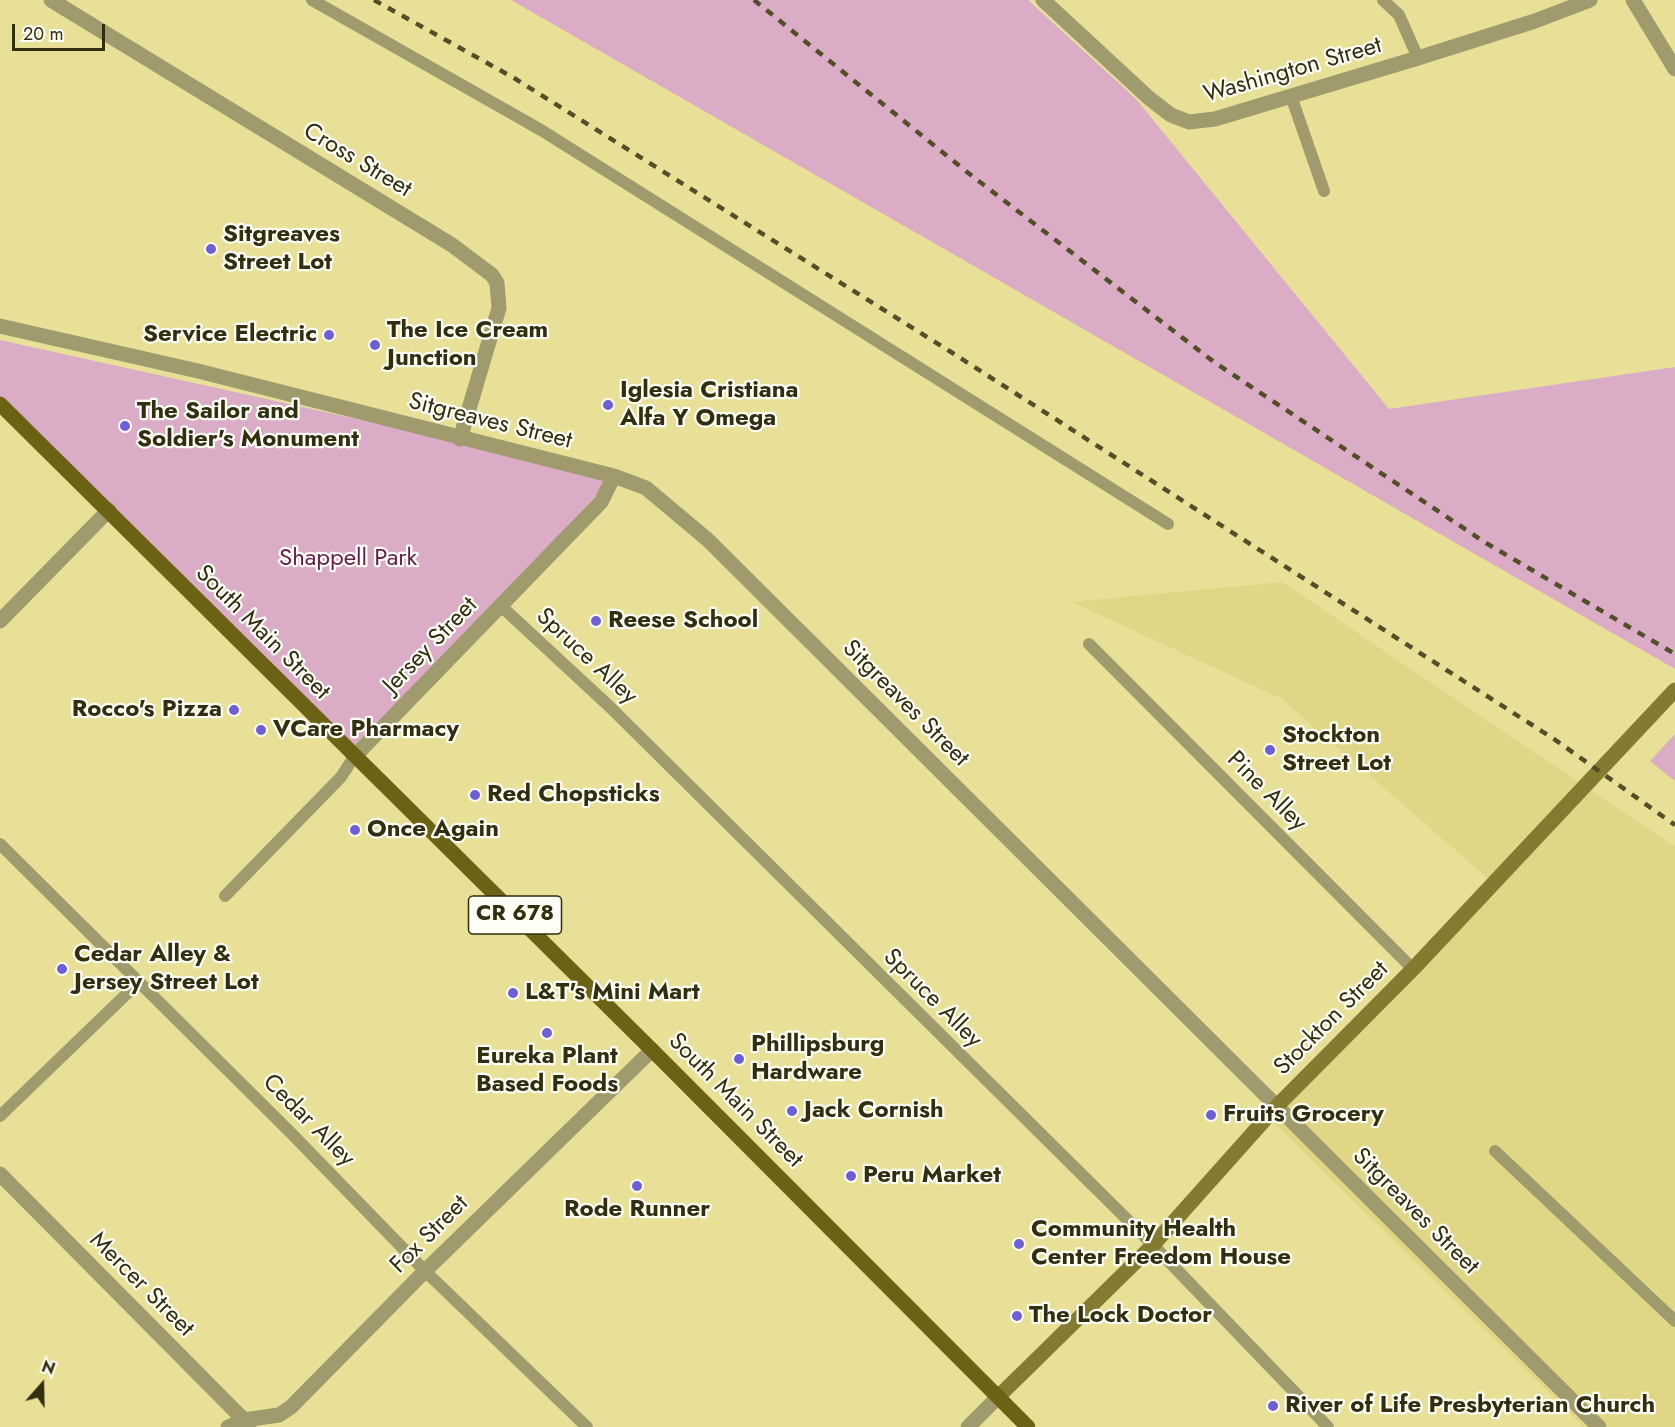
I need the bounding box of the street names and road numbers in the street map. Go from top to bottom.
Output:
street label: Washington Street [1201,32,1385,110]
street label: Cross Street [298,117,416,205]
street label: Sitgreaves Street [405,388,575,456]
street label: South Main Street [189,560,335,706]
street label: Jersey Street [378,592,484,700]
street label: Spruce Alley [529,603,643,711]
street label: Sitgreaves Street [836,635,974,773]
street label: Pine Alley [1220,746,1312,838]
road number: CR 678 [468,896,562,934]
street label: Spruce Alley [877,944,987,1054]
street label: Stockton Street [1269,956,1395,1082]
street label: South Main Street [662,1028,808,1174]
street label: Cedar Alley [256,1069,360,1173]
street label: Sitgreaves Street [1346,1143,1484,1281]
street label: Fox Street [385,1190,475,1280]
street label: Mercer Street [83,1227,199,1343]

